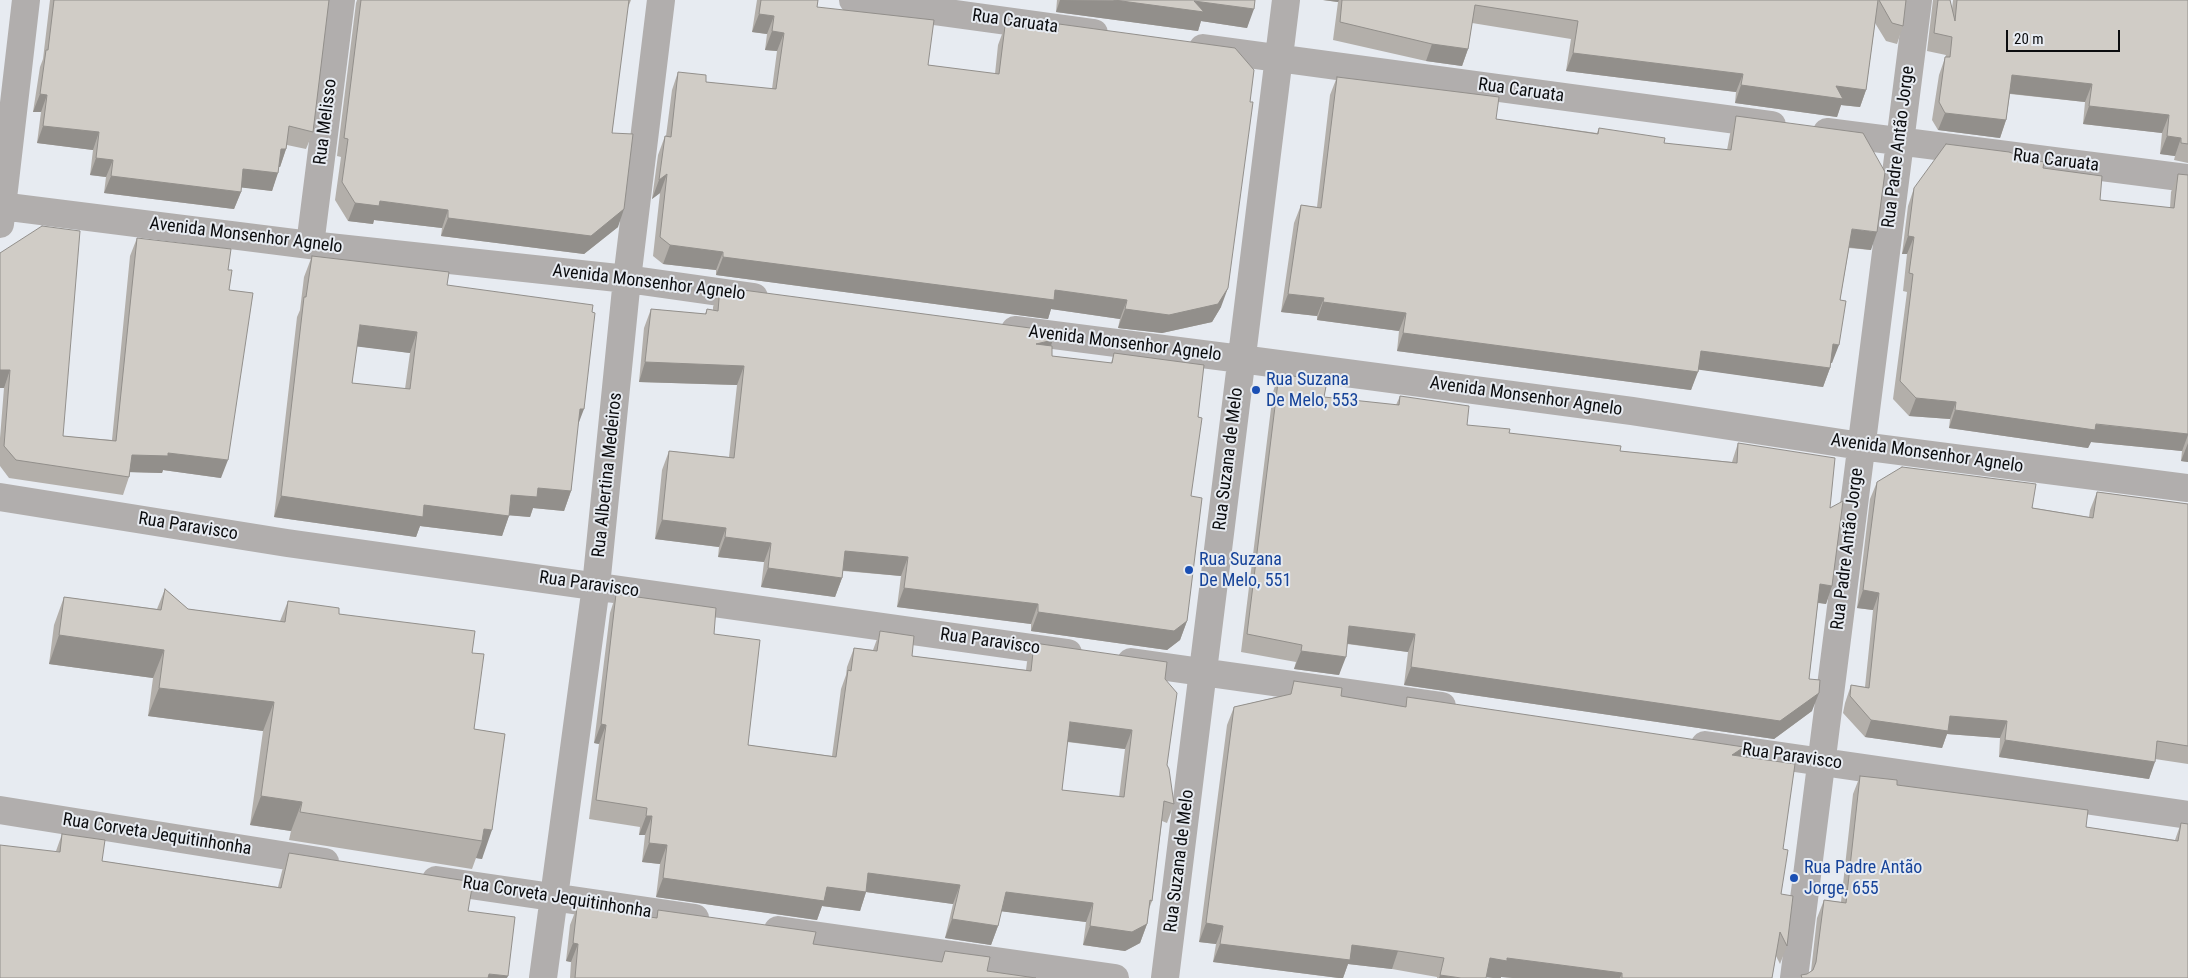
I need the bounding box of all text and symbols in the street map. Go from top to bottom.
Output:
street label: Rua Caruata [971,5,1059,39]
scale bar [2008,20,2122,52]
text: 20 m [2014,30,2044,48]
street label: Rua Padre Antão Jorge [1878,65,1920,229]
street label: Rua Caruata [1477,74,1565,108]
street label: Rua Melisso [310,78,342,166]
street label: Rua Caruata [2012,145,2100,177]
street label: Avenida Monsenhor Agnelo [148,213,344,259]
street label: Avenida Monsenhor Agnelo [551,260,747,306]
street label: Avenida Monsenhor Agnelo [1027,321,1223,367]
place label: Rua Suzana De Melo, 553 [1266,369,1358,412]
street label: Avenida Monsenhor Agnelo [1428,373,1624,421]
marker: Rua Suzana De Melo, 553 [1250,384,1262,396]
street label: Rua Suzana de Melo [1210,386,1248,532]
street label: Rua Albertina Medeiros [589,391,627,559]
street label: Avenida Monsenhor Agnelo [1829,430,2025,478]
street label: Rua Padre Antão Jorge [1827,467,1869,631]
street label: Rua Paravisco [137,508,239,546]
place label: Rua Suzana De Melo, 551 [1199,549,1291,592]
marker: Rua Suzana De Melo, 551 [1183,564,1195,576]
street label: Rua Paravisco [538,567,640,603]
street label: Rua Paravisco [939,624,1041,660]
street label: Rua Paravisco [1741,739,1843,775]
street label: Rua Suzana de Melo [1161,788,1199,934]
street label: Rua Corveta Jequitinhonha [61,809,253,861]
place label: Rua Padre Antão Jorge, 655 [1804,857,1922,900]
street label: Rua Corveta Jequitinhonha [461,872,653,924]
marker: Rua Padre Antão Jorge, 655 [1788,872,1800,884]

